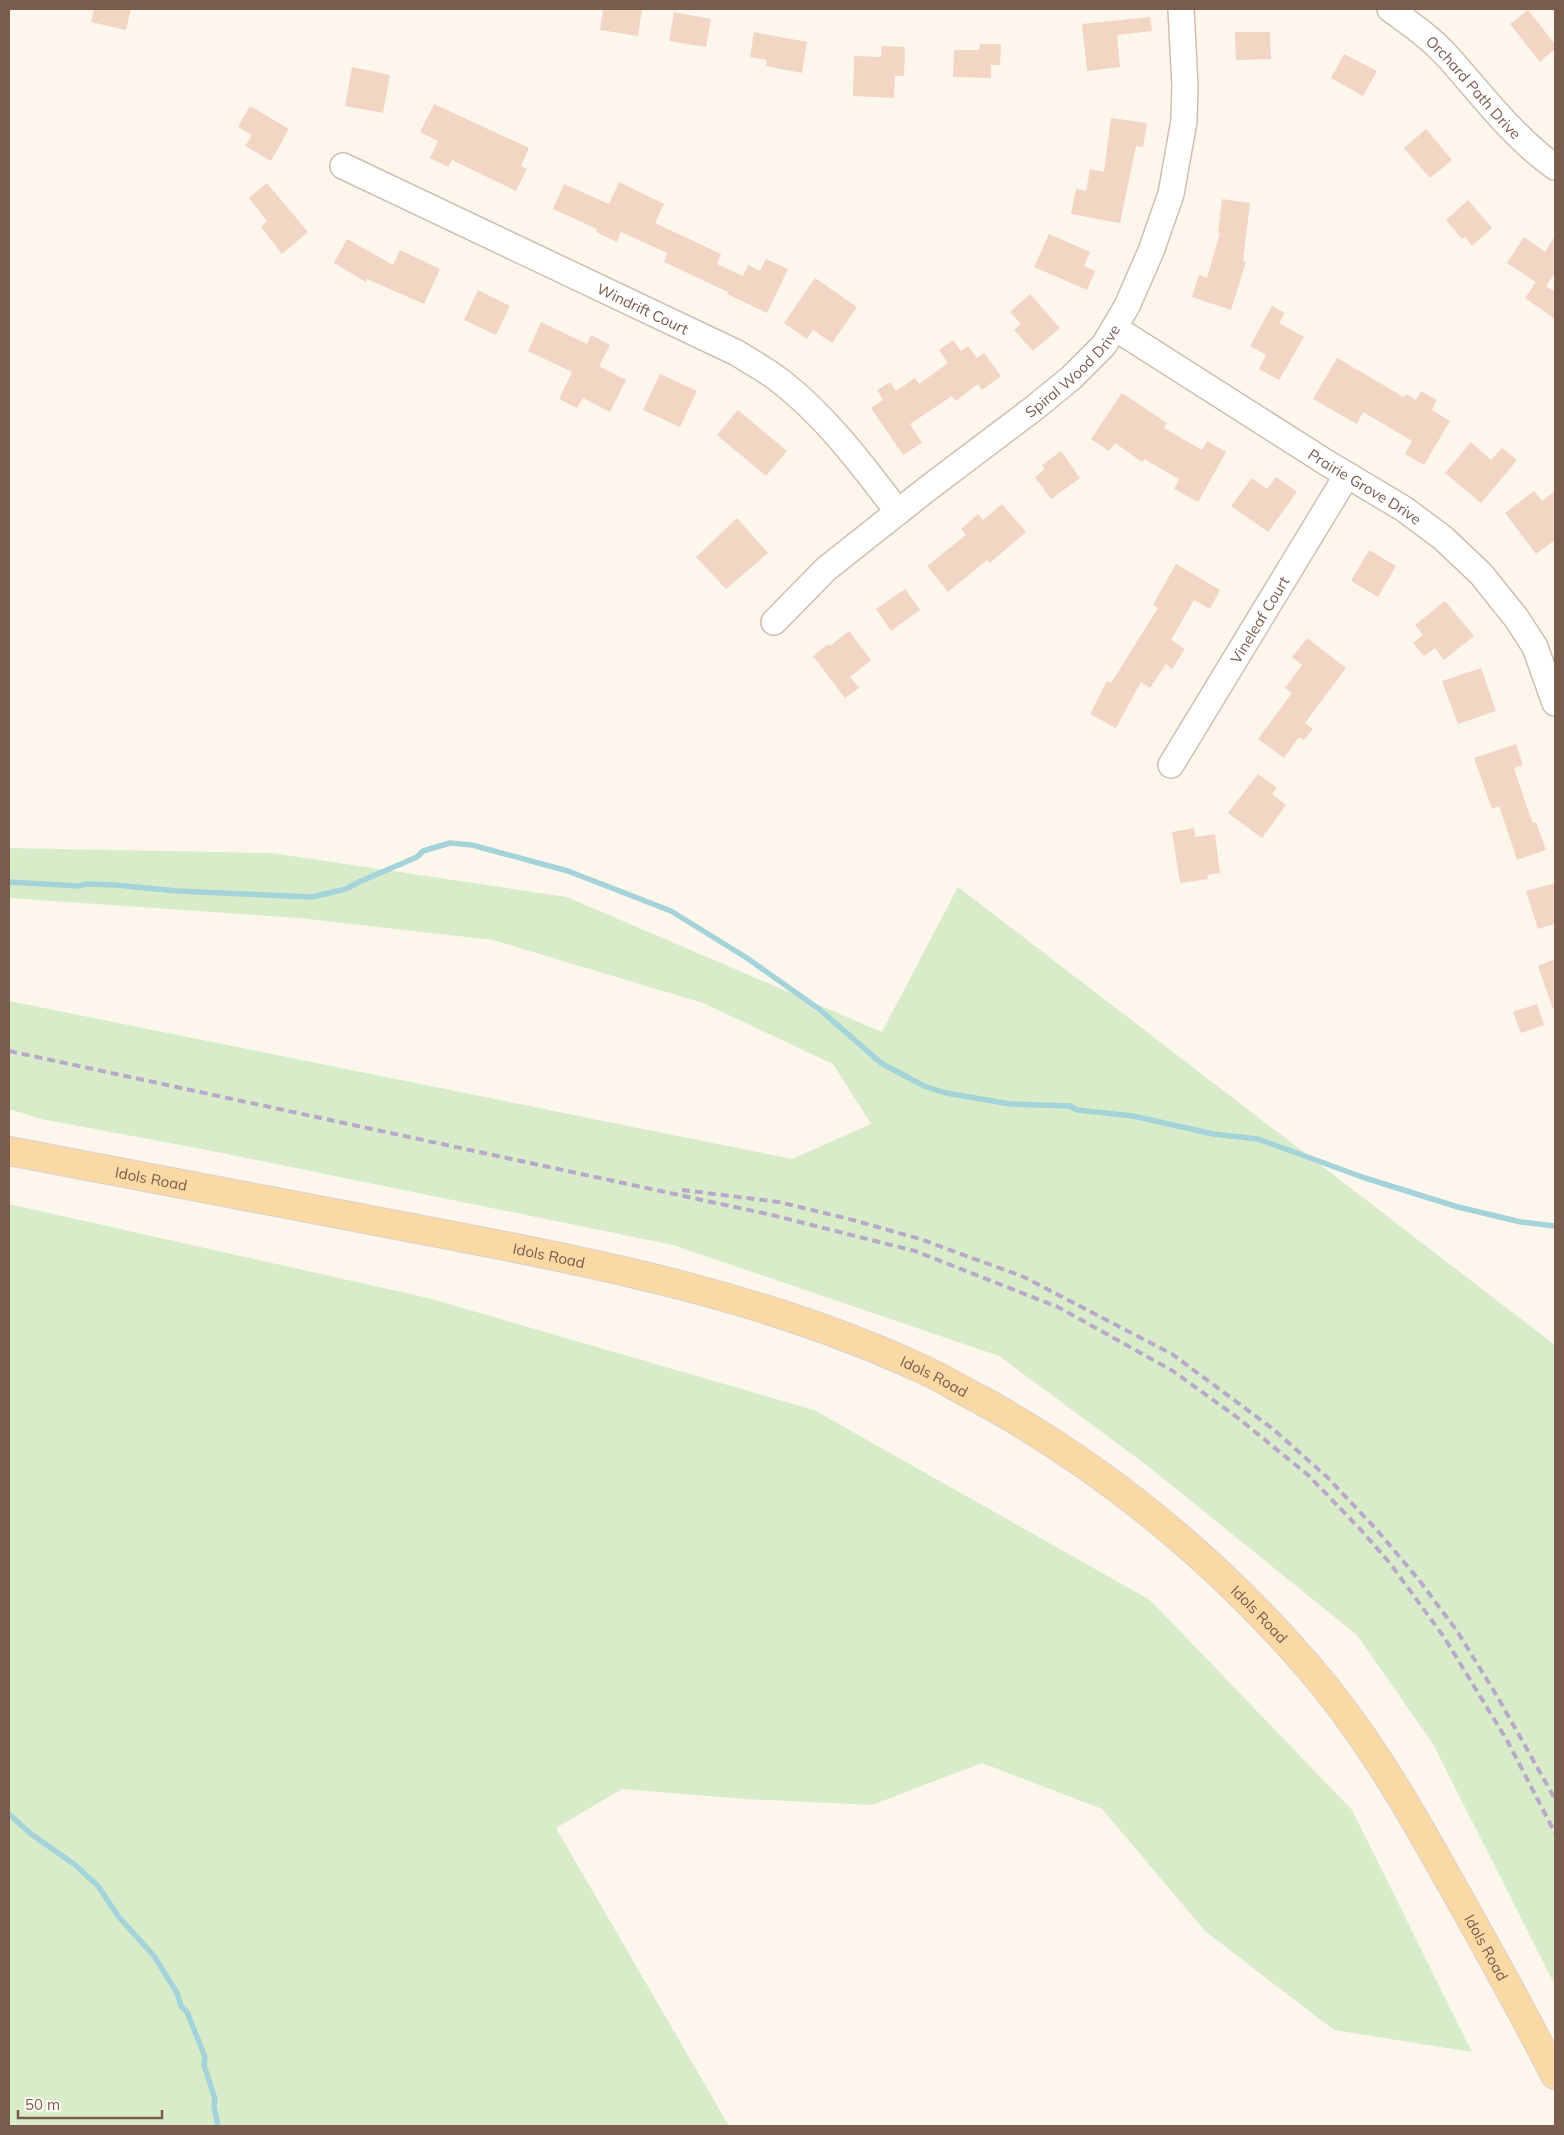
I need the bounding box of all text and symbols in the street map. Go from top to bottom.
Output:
street label: Orchard Path Drive [1422,31,1525,143]
street label: Windrift Court [594,279,692,338]
street label: Spiral Wood Drive [1021,321,1124,421]
street label: Prairie Grove Drive [1305,444,1426,528]
street label: Vineleaf Court [1225,572,1293,667]
street label: Idols Road [114,1162,189,1194]
street label: Idols Road [511,1238,587,1272]
street label: Idols Road [898,1351,971,1401]
street label: Idols Road [1227,1581,1292,1647]
street label: Idols Road [1461,1911,1513,1984]
scale bar [18,2088,161,2120]
text: 50 m [25,2095,60,2114]

